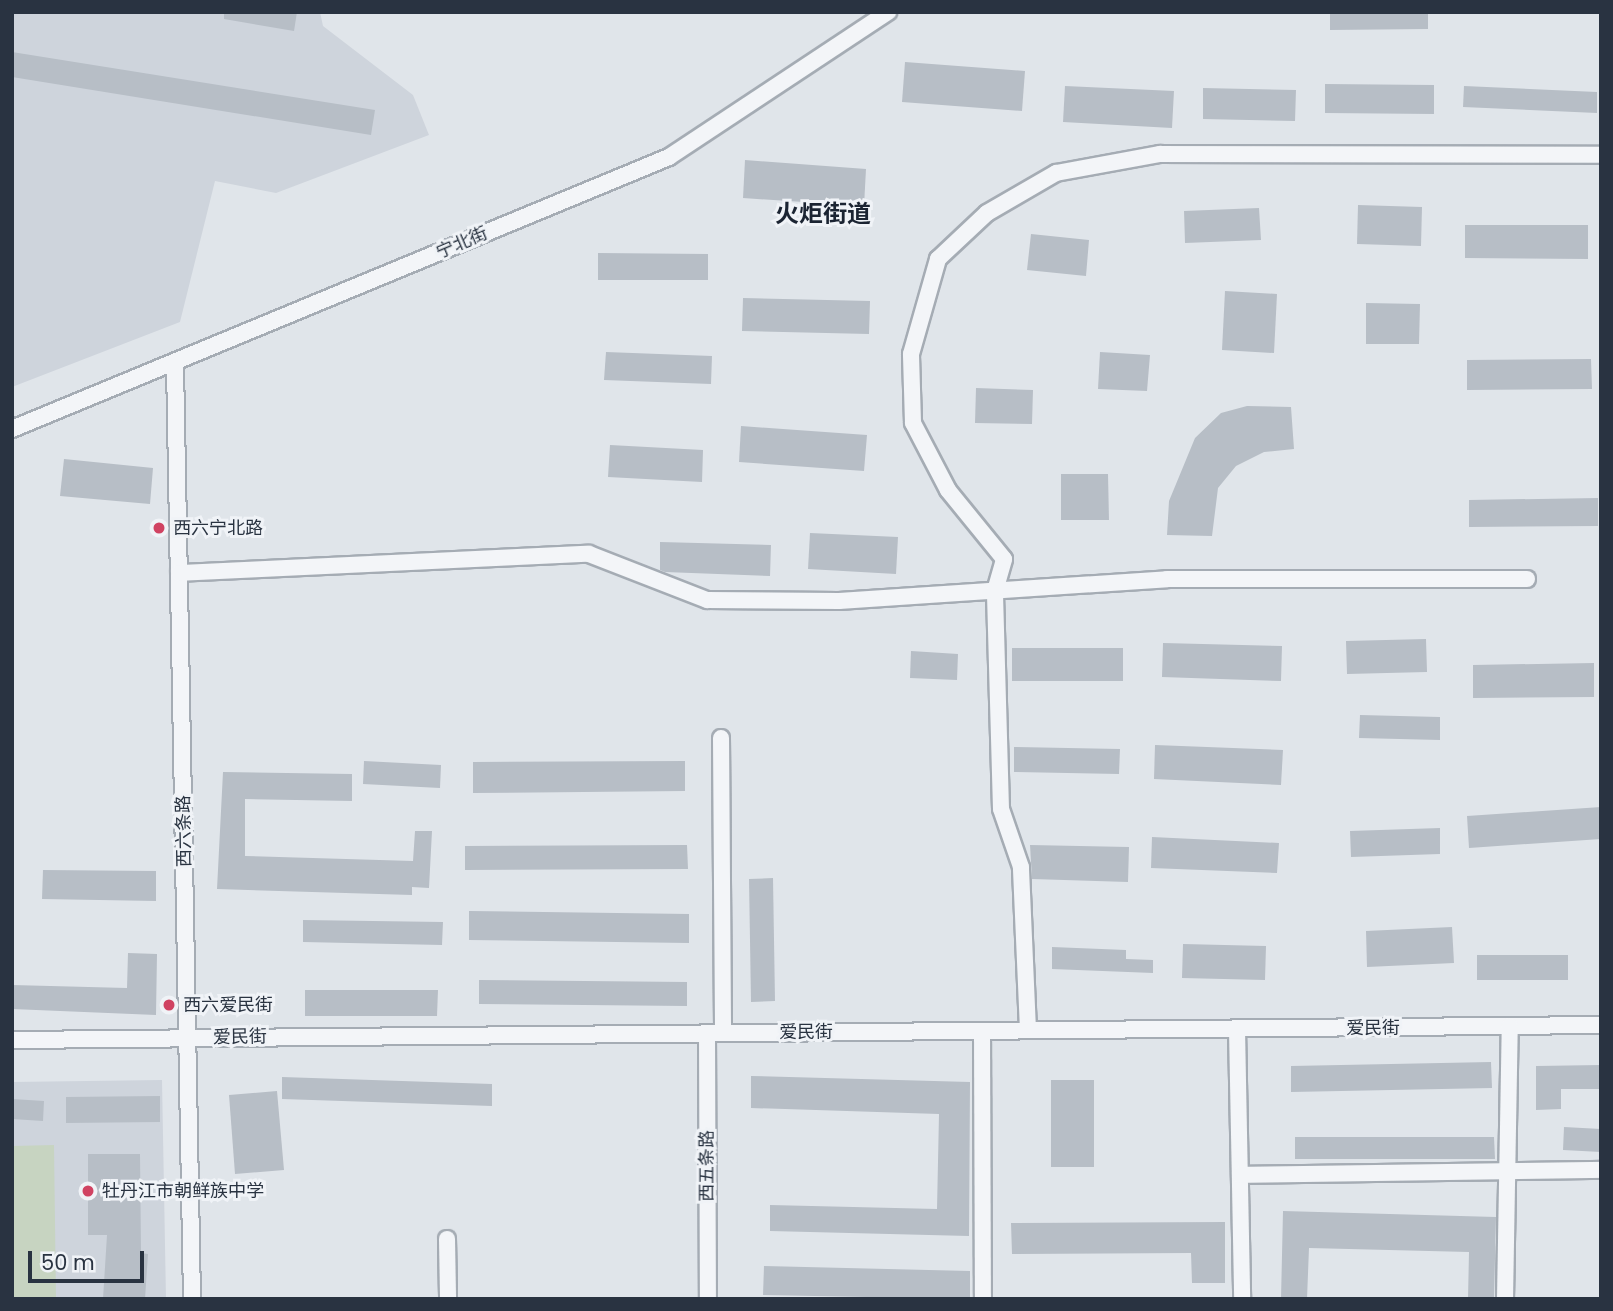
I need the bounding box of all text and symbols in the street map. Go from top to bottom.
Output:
district label: 火炬街道 [775,200,871,228]
street label: 宁北街 [433,223,491,263]
place label: 西六宁北路 [173,517,263,539]
marker: 西六宁北路 [151,520,167,536]
street label: 西六条路 [173,795,195,867]
place label: 西六爱民街 [183,994,273,1016]
marker: 西六爱民街 [161,997,177,1013]
street label: 爱民街 [1346,1017,1400,1039]
street label: 爱民街 [779,1021,833,1043]
street label: 爱民街 [213,1026,267,1048]
street label: 西五条路 [696,1130,718,1202]
place label: 牡丹江市朝鲜族中学 [102,1180,264,1202]
marker: 牡丹江市朝鲜族中学 [80,1183,96,1199]
scale bar [32,1238,147,1282]
text: 50 m [41,1248,95,1277]

